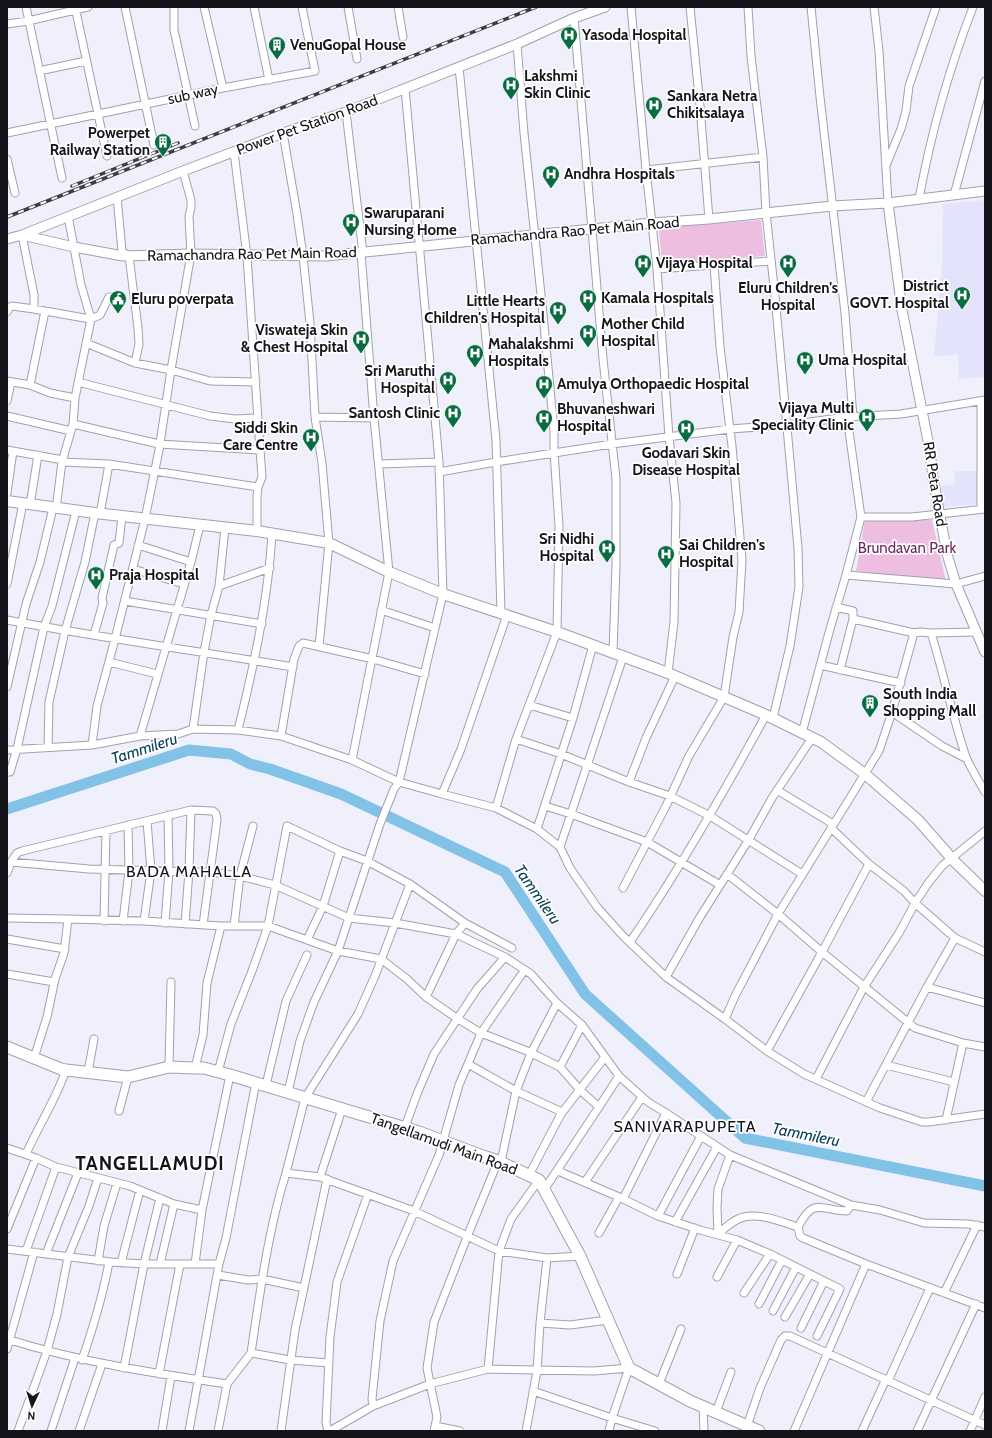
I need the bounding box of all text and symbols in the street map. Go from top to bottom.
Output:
hospital icon: Yasoda Hospital [559,25,579,50]
place label: Yasoda Hospital [581,26,686,44]
building icon: VenuGopal House [267,35,287,60]
place label: VenuGopal House [290,36,406,54]
place label: Lakshmi Skin Clinic [524,67,591,102]
hospital icon: Lakshmi Skin Clinic [501,75,521,100]
street label: sub way [166,80,220,108]
place label: Sankara Netra Chikitsalaya [667,87,758,122]
street label: Power Pet Station Road [234,91,380,159]
hospital icon: Sankara Netra Chikitsalaya [644,95,664,120]
place label: Powerpet Railway Station [50,124,150,159]
building icon: Powerpet Railway Station [153,132,173,157]
hospital icon: Andhra Hospitals [541,164,561,189]
place label: Andhra Hospitals [564,165,675,183]
place label: Swaruparani Nursing Home [364,204,457,239]
hospital icon: Swaruparani Nursing Home [341,212,361,237]
street label: Ramachandra Rao Pet Main Road [470,213,680,249]
street label: Ramachandra Rao Pet Main Road [147,243,357,265]
hospital icon: Vijaya Hospital [633,253,653,278]
hospital icon: Eluru Children's Hospital [778,253,798,278]
place label: Vijaya Hospital [656,254,753,272]
place label: District GOVT. Hospital [850,277,949,312]
place label: Eluru Children's Hospital [738,279,838,314]
hospital icon: District GOVT. Hospital [952,285,972,310]
hospital icon: Kamala Hospitals [578,288,598,313]
public building icon: Eluru poverpata [108,289,128,314]
place label: Kamala Hospitals [601,289,714,307]
place label: Eluru poverpata [131,290,234,308]
place label: Little Hearts Children's Hospital [424,292,545,327]
hospital icon: Little Hearts Children's Hospital [548,300,568,325]
place label: Mother Child Hospital [601,315,685,350]
place label: Viswateja Skin & Chest Hospital [241,321,348,356]
hospital icon: Mother Child Hospital [578,323,598,348]
hospital icon: Viswateja Skin & Chest Hospital [351,329,371,354]
place label: Mahalakshmi Hospitals [488,335,574,370]
hospital icon: Mahalakshmi Hospitals [465,343,485,368]
hospital icon: Uma Hospital [795,350,815,375]
place label: Uma Hospital [818,351,907,369]
place label: Sri Maruthi Hospital [364,362,435,397]
hospital icon: Sri Maruthi Hospital [438,370,458,395]
hospital icon: Amulya Orthopaedic Hospital [534,374,554,399]
place label: Amulya Orthopaedic Hospital [557,375,749,393]
place label: Vijaya Multi Speciality Clinic [752,399,854,434]
place label: Bhuvaneshwari Hospital [557,400,655,435]
hospital icon: Santosh Clinic [443,403,463,428]
place label: Santosh Clinic [349,404,440,422]
hospital icon: Vijaya Multi Speciality Clinic [857,407,877,432]
hospital icon: Bhuvaneshwari Hospital [534,408,554,433]
hospital icon: Godavari Skin Disease Hospital [676,418,696,443]
place label: Siddi Skin Care Centre [223,419,298,454]
hospital icon: Siddi Skin Care Centre [301,427,321,452]
street label: RR Peta Road [919,440,951,528]
place label: Godavari Skin Disease Hospital [632,444,740,479]
place label: Sri Nidhi Hospital [539,530,594,565]
place label: Sai Children's Hospital [679,536,765,571]
hospital icon: Sri Nidhi Hospital [597,538,617,563]
park label: Brundavan Park [858,539,956,557]
hospital icon: Sai Children's Hospital [656,544,676,569]
hospital icon: Praja Hospital [86,565,106,590]
place label: Praja Hospital [109,566,199,584]
place label: South India Shopping Mall [883,685,976,720]
building icon: South India Shopping Mall [860,693,880,718]
water label: Tammileru [109,729,180,768]
water label: Tammileru [510,861,565,928]
district label: BADA MAHALLA [126,862,252,881]
street label: Tangellamudi Main Road [368,1109,520,1179]
district label: SANIVARAPUPETA [613,1117,757,1136]
water label: Tammileru [770,1119,841,1150]
district label: TANGELLAMUDI [75,1152,225,1175]
north arrow [12,1386,52,1426]
text: N [27,1409,36,1423]

